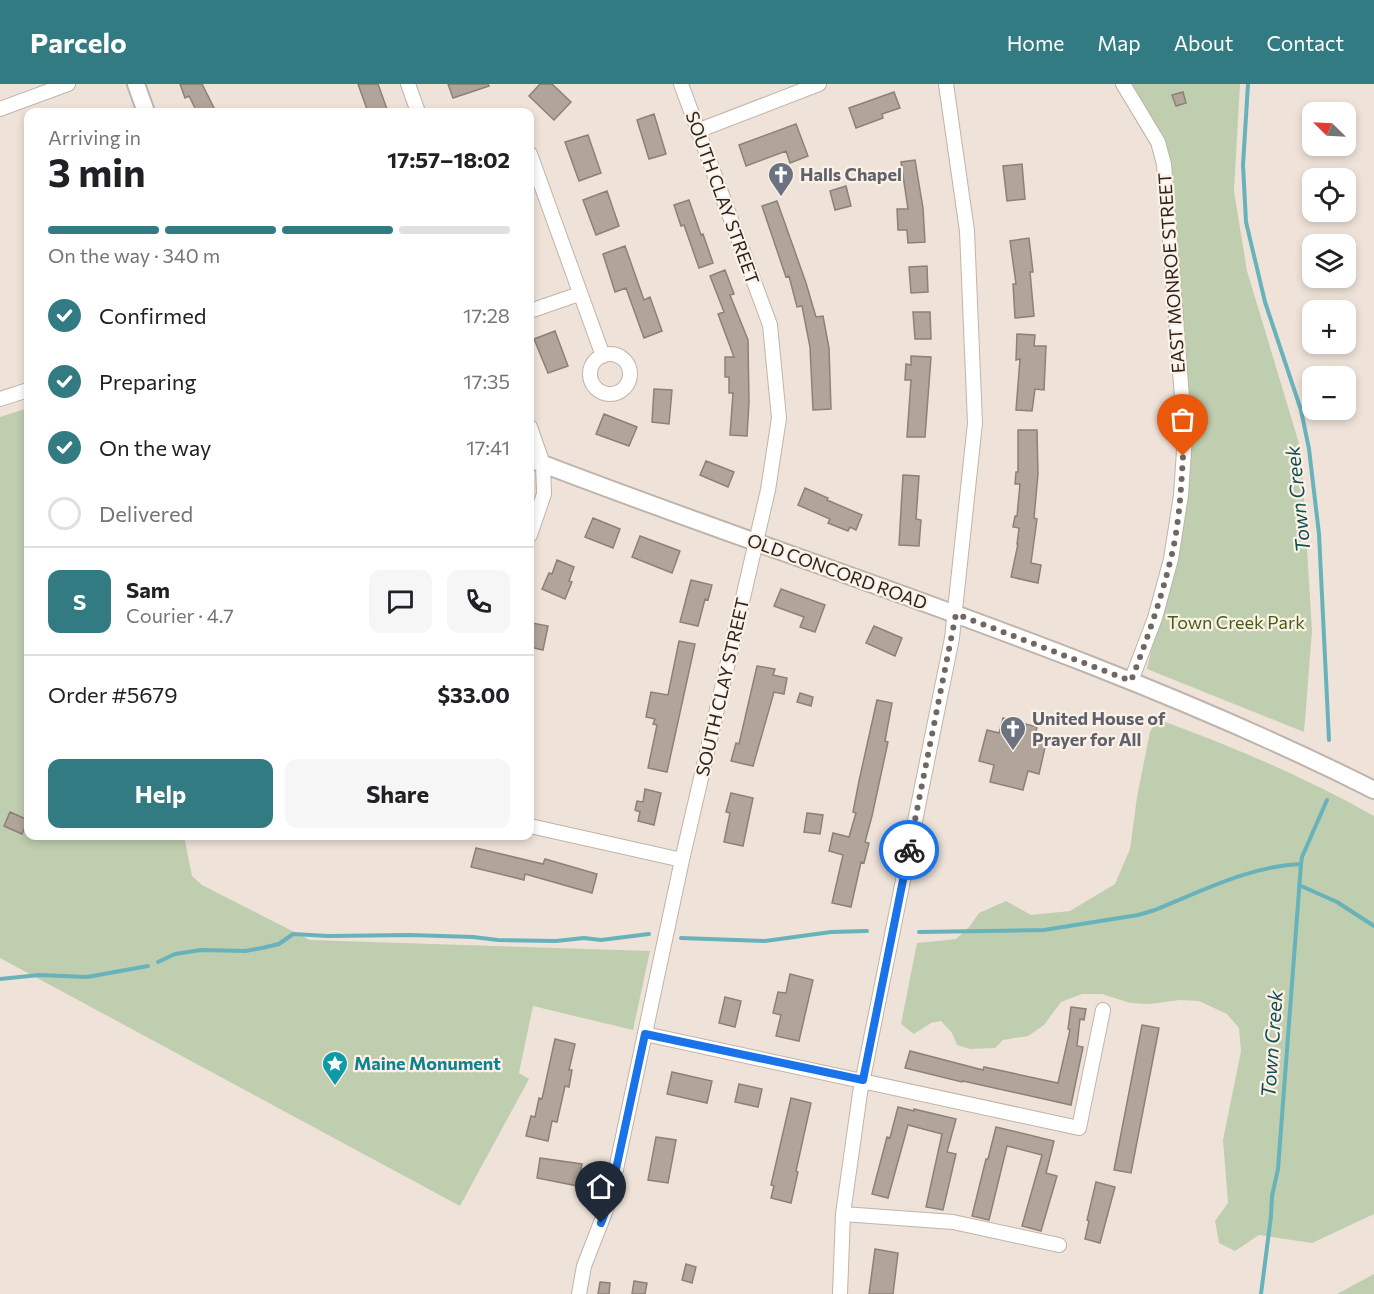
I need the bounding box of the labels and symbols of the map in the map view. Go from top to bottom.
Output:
north arrow [1302,102,1356,156]
street label: SOUTH CLAY STREET [681,108,764,287]
church icon: Halls Chapel [766,160,796,198]
place label: Halls Chapel [800,163,902,185]
street label: EAST MONROE STREET [1153,172,1189,374]
pin [1157,394,1208,456]
water label: Town Creek [1279,443,1315,554]
street label: OLD CONCORD ROAD [744,528,930,614]
street label: SOUTH CLAY STREET [691,595,753,778]
park label: Town Creek Park [1167,611,1305,633]
place label: United House of Prayer for All [1032,707,1166,750]
church icon: United House of Prayer for All [998,714,1028,752]
courier [879,820,939,880]
water label: Town Creek [1255,988,1287,1098]
place icon: Maine Monument [320,1049,350,1087]
place label: Maine Monument [354,1052,501,1074]
pin [575,1161,626,1223]

